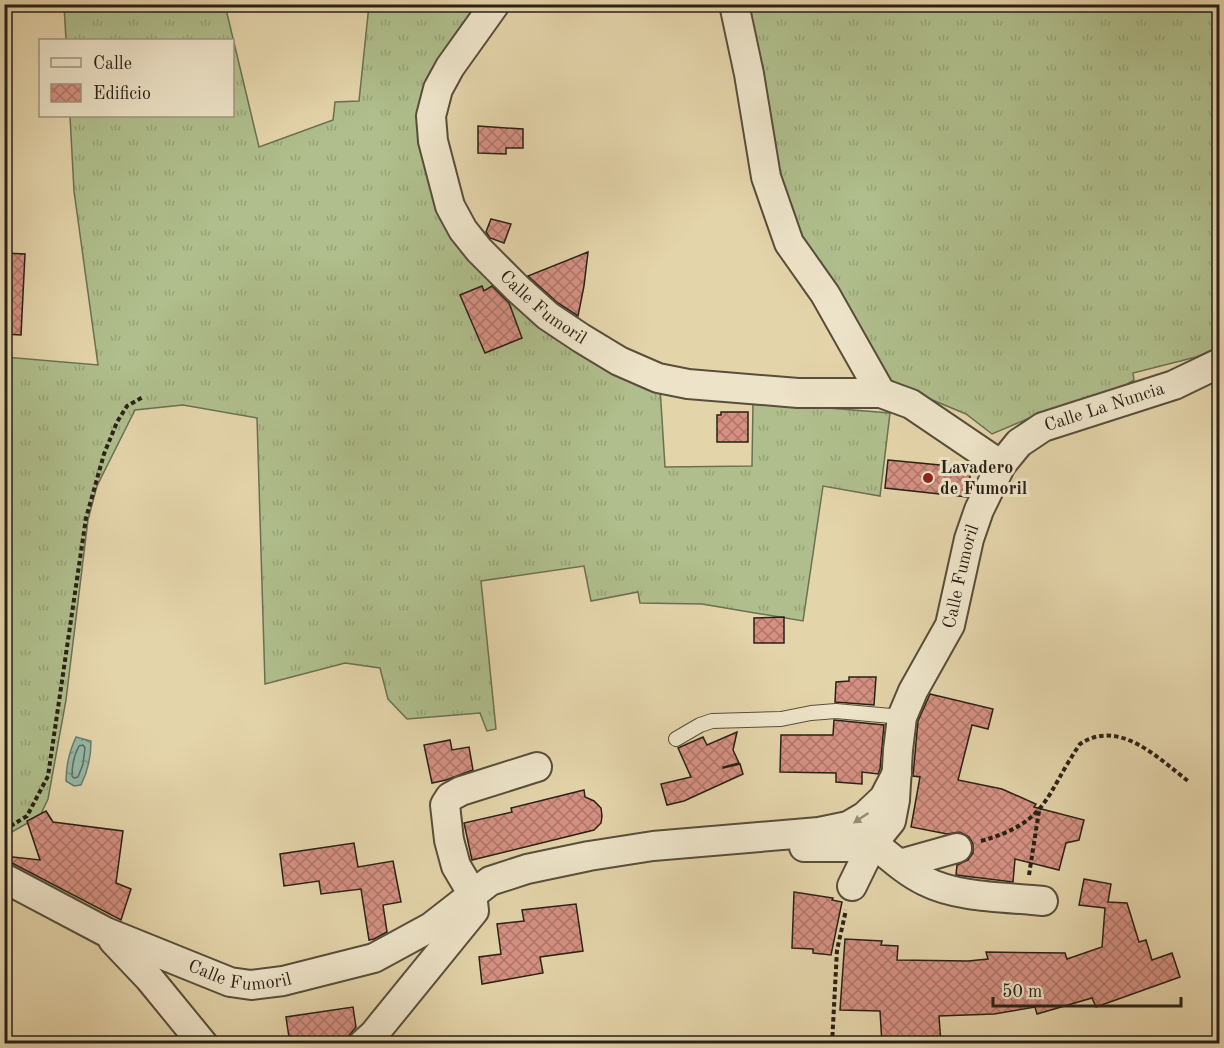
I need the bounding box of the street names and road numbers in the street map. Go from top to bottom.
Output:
street label: Calle Fumoril [496,267,590,348]
street label: Calle La Nuncia [1042,380,1167,435]
street label: Calle Fumoril [940,522,982,630]
street label: Calle Fumoril [186,957,294,994]

